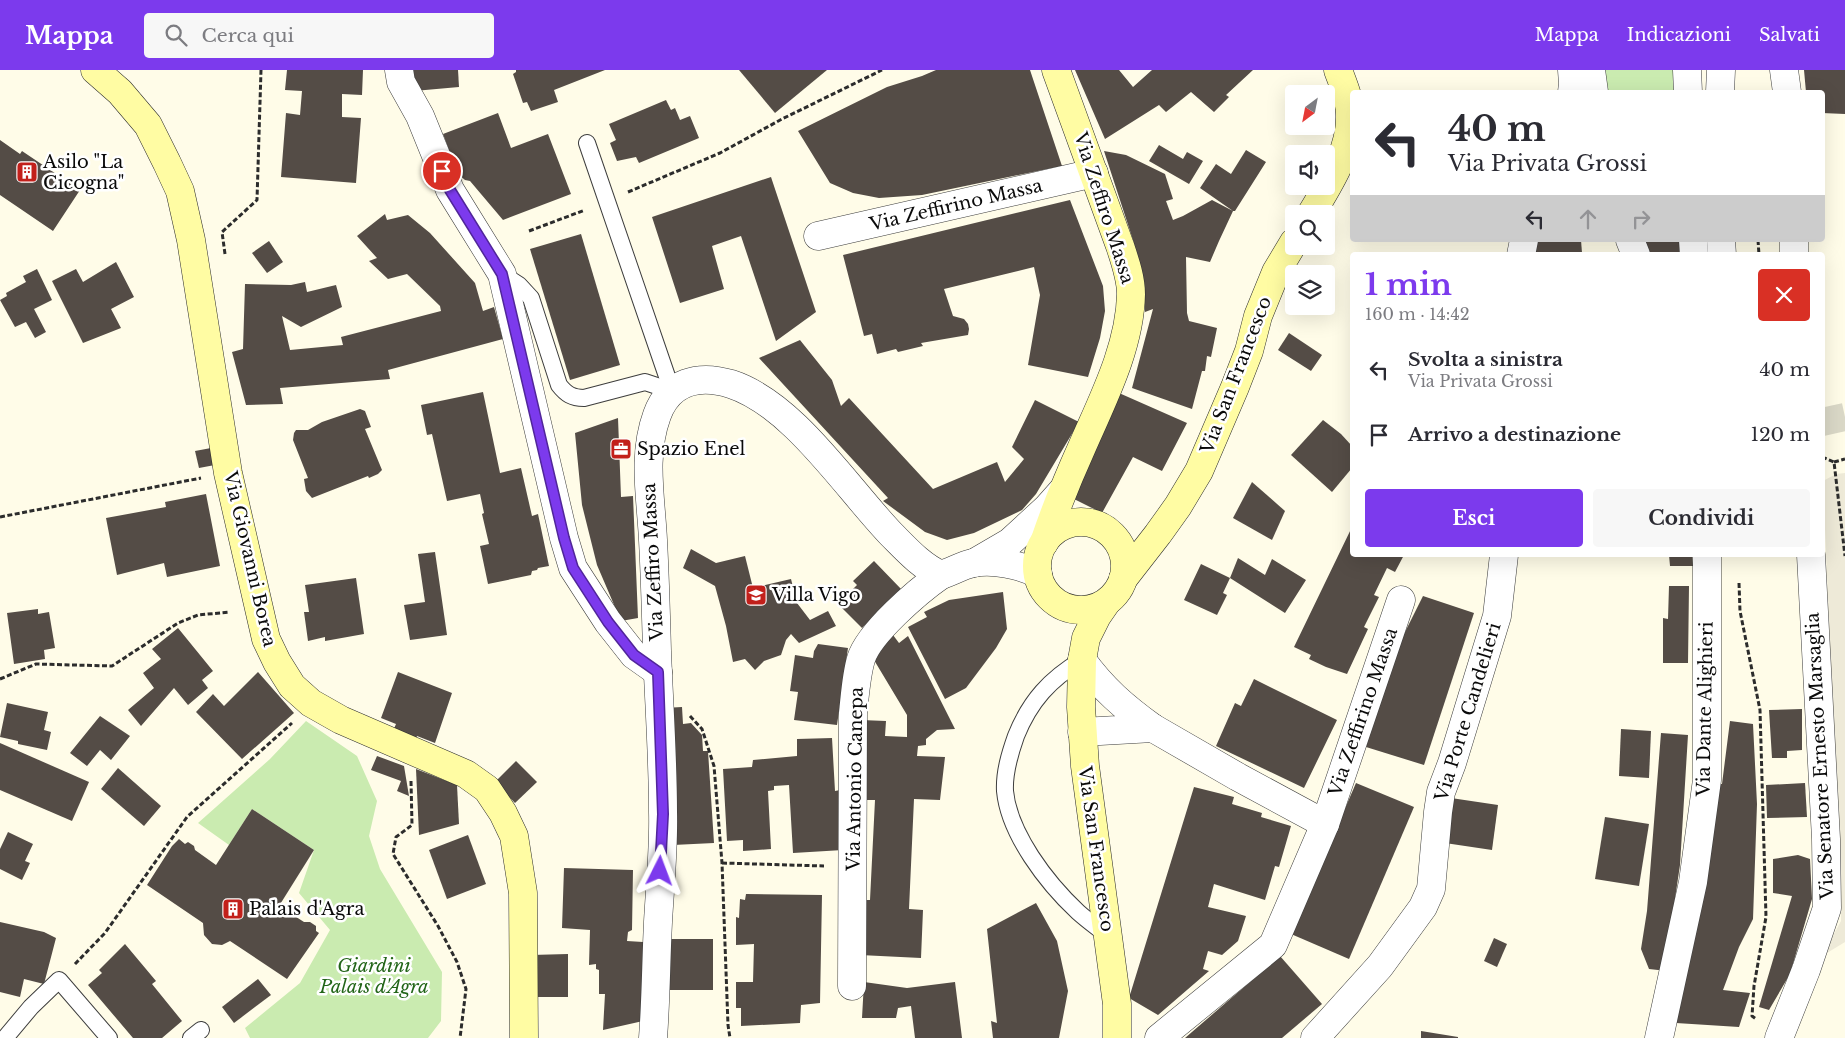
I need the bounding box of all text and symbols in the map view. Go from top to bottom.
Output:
search box [144,13,494,58]
text: Mappa [25,21,114,50]
icon: search [162,21,190,49]
text: Cerca qui [202,24,294,47]
text: Mappa [1535,24,1599,46]
text: Indicazioni [1627,24,1731,46]
text: Salvati [1759,24,1820,46]
north arrow [1285,85,1335,135]
map controls [1285,85,1335,315]
text: 40 m [1448,107,1546,150]
icon: left [1365,110,1430,175]
street label: Via Zeffiro Massa [1069,129,1139,287]
button: sound [1285,145,1335,195]
pin [421,150,463,192]
text: Via Privata Grossi [1448,150,1647,177]
place label: Asilo "La Cicogna" [42,151,124,194]
icon: arrive [428,157,456,185]
building icon: Asilo "La Cicogna" [15,160,39,184]
street label: Via Zeffirino Massa [866,174,1045,236]
button: search [1285,205,1335,255]
icon: left [1521,205,1549,233]
icon: ahead [1574,205,1602,233]
icon: right [1627,205,1655,233]
button: layers [1285,265,1335,315]
text: 1 min [1365,266,1452,303]
button: close [1758,269,1810,321]
street label: Via San Francesco [1196,293,1276,458]
text: 160 m · 14:42 [1365,304,1470,324]
text: Svolta a sinistra [1408,348,1563,371]
icon: left [1365,356,1393,384]
text: 40 m [1759,358,1810,381]
text: Via Privata Grossi [1408,371,1553,391]
icon: arrive [1365,421,1393,449]
text: Arrivo a destinazione [1408,423,1621,446]
text: 120 m [1750,423,1810,446]
office icon: Spazio Enel [609,437,633,461]
place label: Spazio Enel [637,438,746,460]
street label: Via Giovanni Borea [219,468,281,649]
street label: Via Zeffiro Massa [638,483,668,642]
button: Esci [1365,489,1583,547]
button: Condividi [1593,489,1810,547]
school or university icon: Villa Vigo [744,583,768,607]
place label: Villa Vigo [771,584,861,606]
street label: Via Senatore Ernesto Marsaglia [1802,612,1839,901]
street label: Via Porte Candelieri [1430,620,1506,805]
street label: Via Dante Alighieri [1692,621,1718,798]
street label: Via Zeffirino Massa [1324,625,1402,800]
street label: Via Antonio Canepa [842,687,868,872]
street label: Via San Francesco [1073,764,1118,933]
position arrow [633,844,685,896]
building icon: Palais d'Agra [221,897,245,921]
place label: Palais d'Agra [249,898,364,920]
park label: Giardini Palais d'Agra [318,955,429,998]

